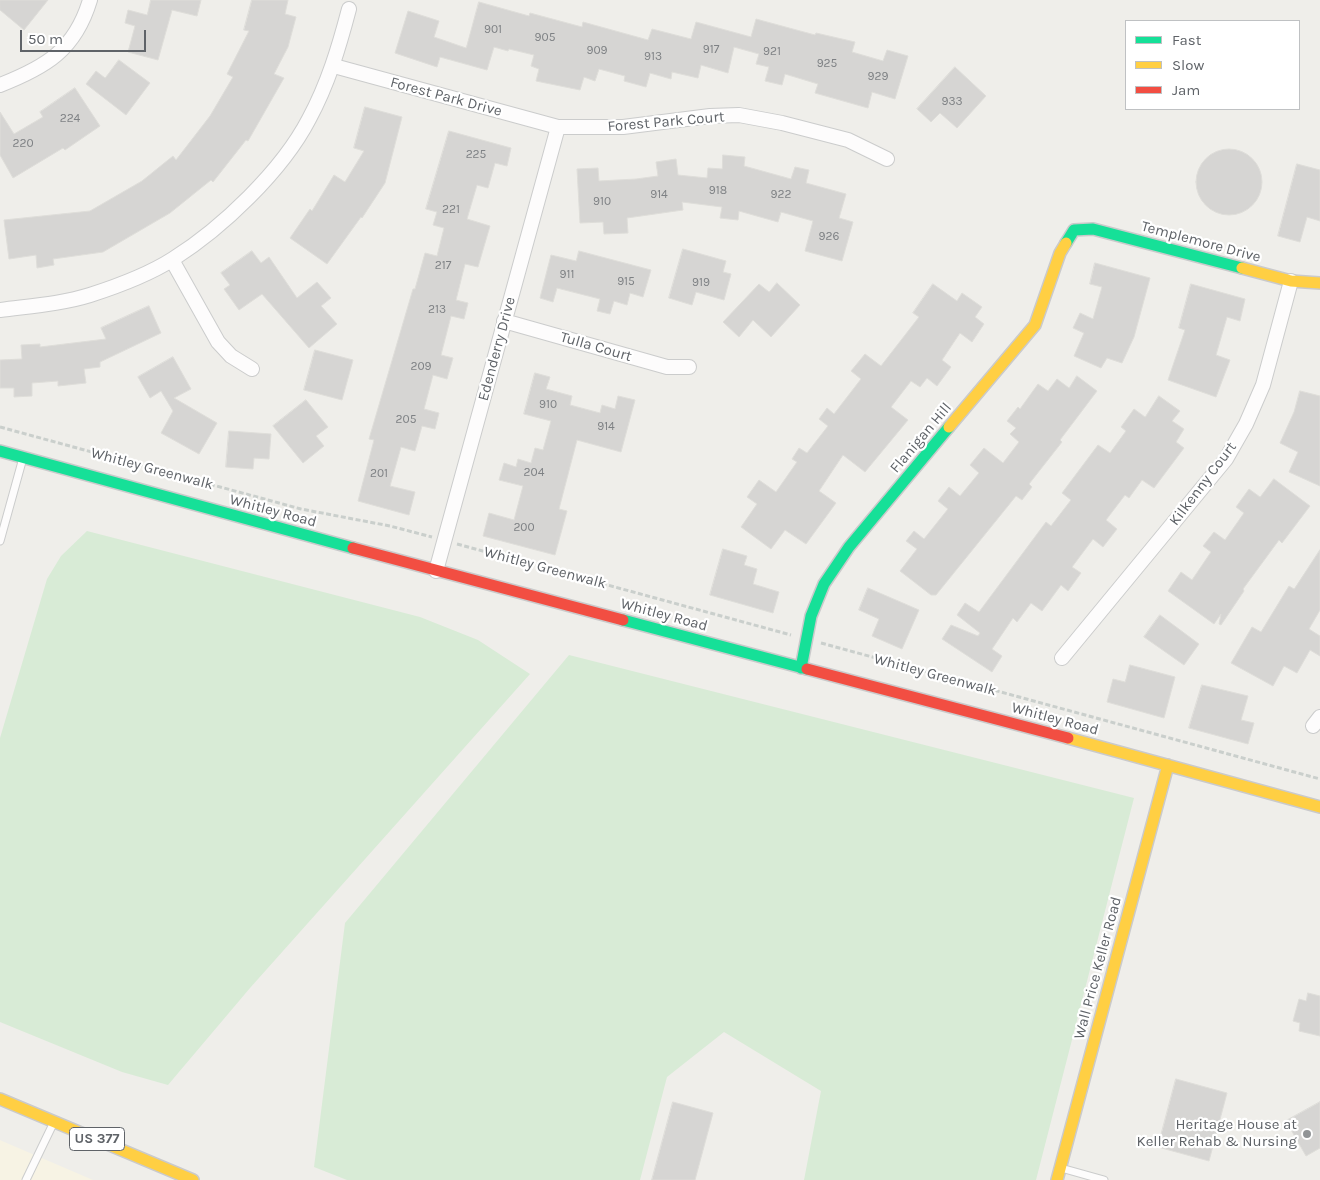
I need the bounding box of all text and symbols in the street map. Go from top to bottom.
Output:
scale bar [22,20,149,52]
legend [1125,20,1300,110]
house number: 901 [484,23,502,37]
text: 50 m [28,30,63,48]
house number: 905 [535,31,555,45]
text: Fast [1172,31,1201,49]
house number: 917 [703,43,719,57]
house number: 909 [586,44,608,58]
house number: 921 [763,45,781,59]
house number: 913 [644,50,662,64]
text: Slow [1172,56,1204,74]
house number: 925 [817,57,837,71]
house number: 929 [868,70,888,84]
street label: Forest Park Drive [388,73,504,121]
text: Jam [1172,81,1200,99]
house number: 933 [941,95,963,109]
street label: Forest Park Court [607,108,725,136]
house number: 224 [60,112,80,126]
house number: 220 [12,137,34,151]
house number: 225 [466,148,486,162]
house number: 918 [709,184,727,198]
house number: 914 [650,188,668,202]
house number: 922 [771,188,791,202]
house number: 910 [593,195,611,209]
house number: 221 [442,203,460,217]
street label: Templemore Drive [1139,217,1263,267]
house number: 926 [819,230,839,244]
house number: 217 [435,259,451,273]
house number: 911 [560,268,574,282]
house number: 915 [617,275,635,289]
house number: 919 [692,276,710,290]
street label: Edenderry Drive [474,295,520,403]
house number: 213 [428,303,446,317]
street label: Tulla Court [558,328,634,366]
house number: 209 [410,360,432,374]
house number: 910 [539,398,557,412]
street label: Flanigan Hill [886,399,956,477]
house number: 205 [396,413,416,427]
house number: 914 [597,420,615,434]
street label: Kilkenny Court [1166,439,1240,529]
street label: Whitley Greenwalk [89,444,215,494]
house number: 204 [524,466,544,480]
house number: 201 [370,467,388,481]
street label: Whitley Road [227,491,319,531]
house number: 200 [513,521,535,535]
street label: Whitley Greenwalk [482,543,608,593]
street label: Whitley Road [618,595,710,635]
street label: Whitley Greenwalk [872,650,998,700]
street label: Whitley Road [1009,699,1101,739]
street label: Wall Price Keller Road [1070,895,1126,1041]
place label: Heritage House at Keller Rehab & Nursing [1137,1116,1297,1151]
road number: US 377 [70,1128,124,1150]
marker: Heritage House at Keller Rehab & Nursing [1301,1128,1313,1140]

